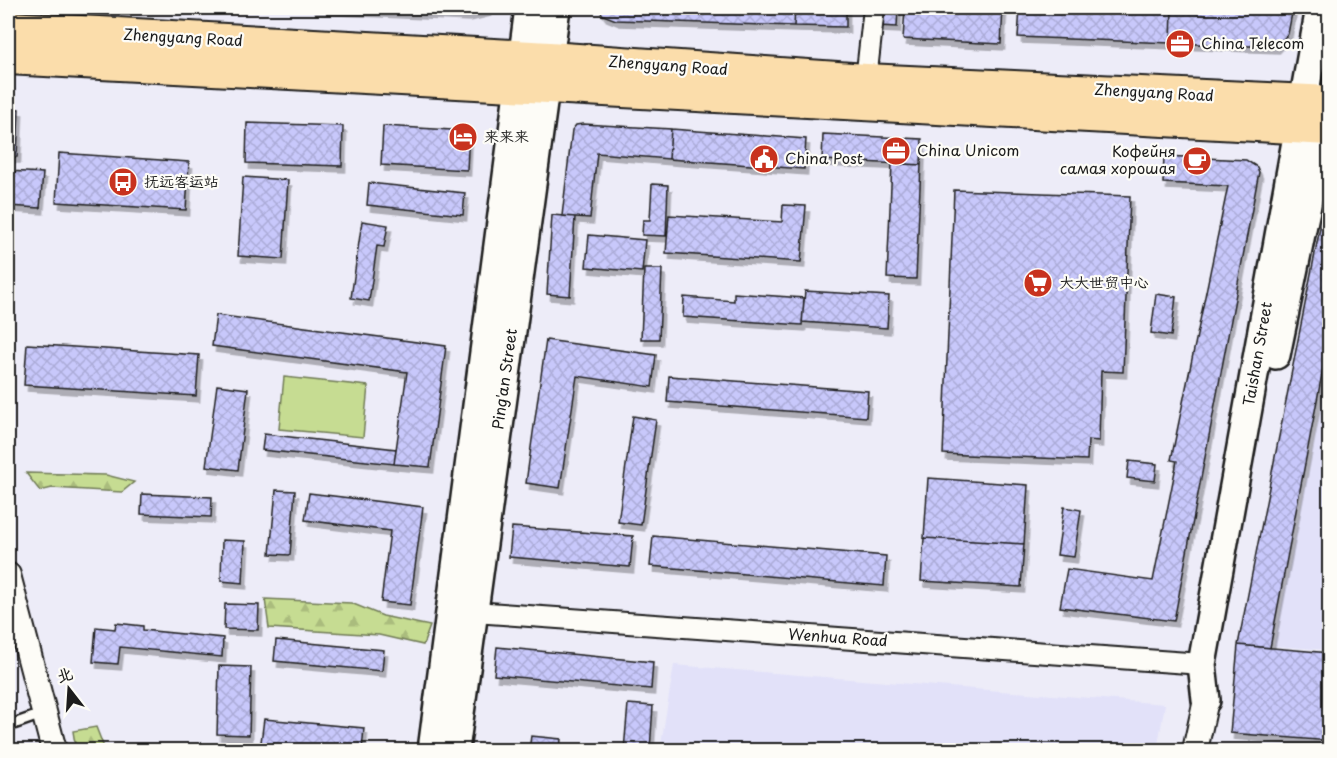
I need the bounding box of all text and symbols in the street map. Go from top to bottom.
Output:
street label: Zhengyang Road [123,22,243,51]
office icon: China Telecom [1164,28,1196,60]
place label: China Telecom [1201,31,1305,54]
street label: Zhengyang Road [608,49,729,80]
street label: Zhengyang Road [1094,77,1214,106]
hotel icon: 来来来 [447,121,479,153]
place label: 来来来 [484,124,529,147]
office icon: China Unicom [880,135,912,167]
place label: China Unicom [917,138,1019,161]
place label: Кофейня самая хорошая [1060,139,1176,179]
public building icon: China Post [748,143,780,175]
cafe icon: Кофейня самая хорошая [1181,145,1213,177]
place label: China Post [785,146,863,169]
bus stop icon: 抚远客运站 [107,166,139,198]
place label: 抚远客运站 [144,169,219,192]
supermarket icon: 大大世贸中心 [1022,267,1054,299]
place label: 大大世贸中心 [1059,270,1149,293]
street label: Taishan Street [1236,300,1277,408]
street label: Ping'an Street [485,327,522,431]
street label: Wenhua Road [788,622,889,651]
north arrow [39,659,99,719]
text: 北 [53,660,75,688]

